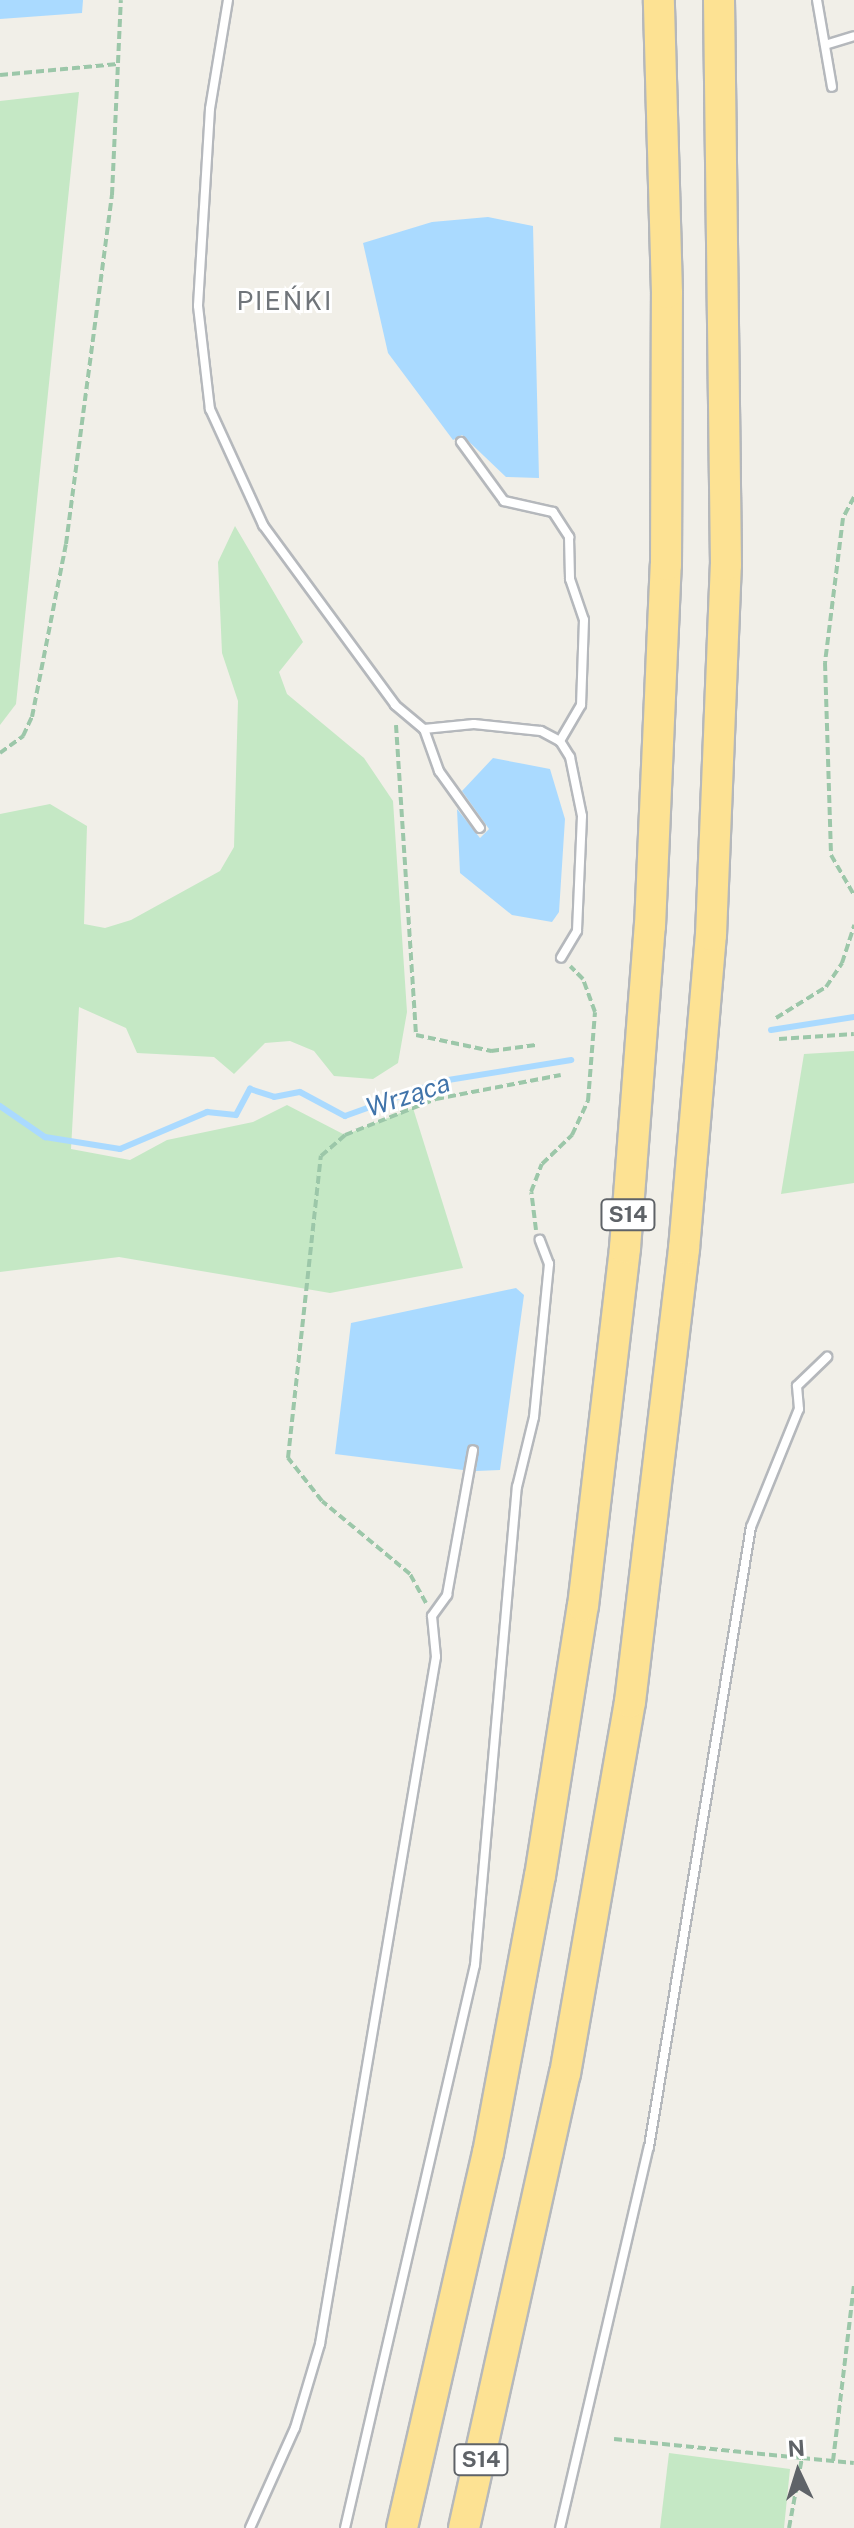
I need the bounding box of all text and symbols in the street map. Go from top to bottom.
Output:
district label: PIEŃKI [237,285,333,317]
water label: Wrząca [362,1067,454,1123]
road number: S14 [600,1197,656,1233]
north arrow [758,2432,838,2512]
text: N [787,2434,806,2462]
road number: S14 [453,2442,509,2478]

